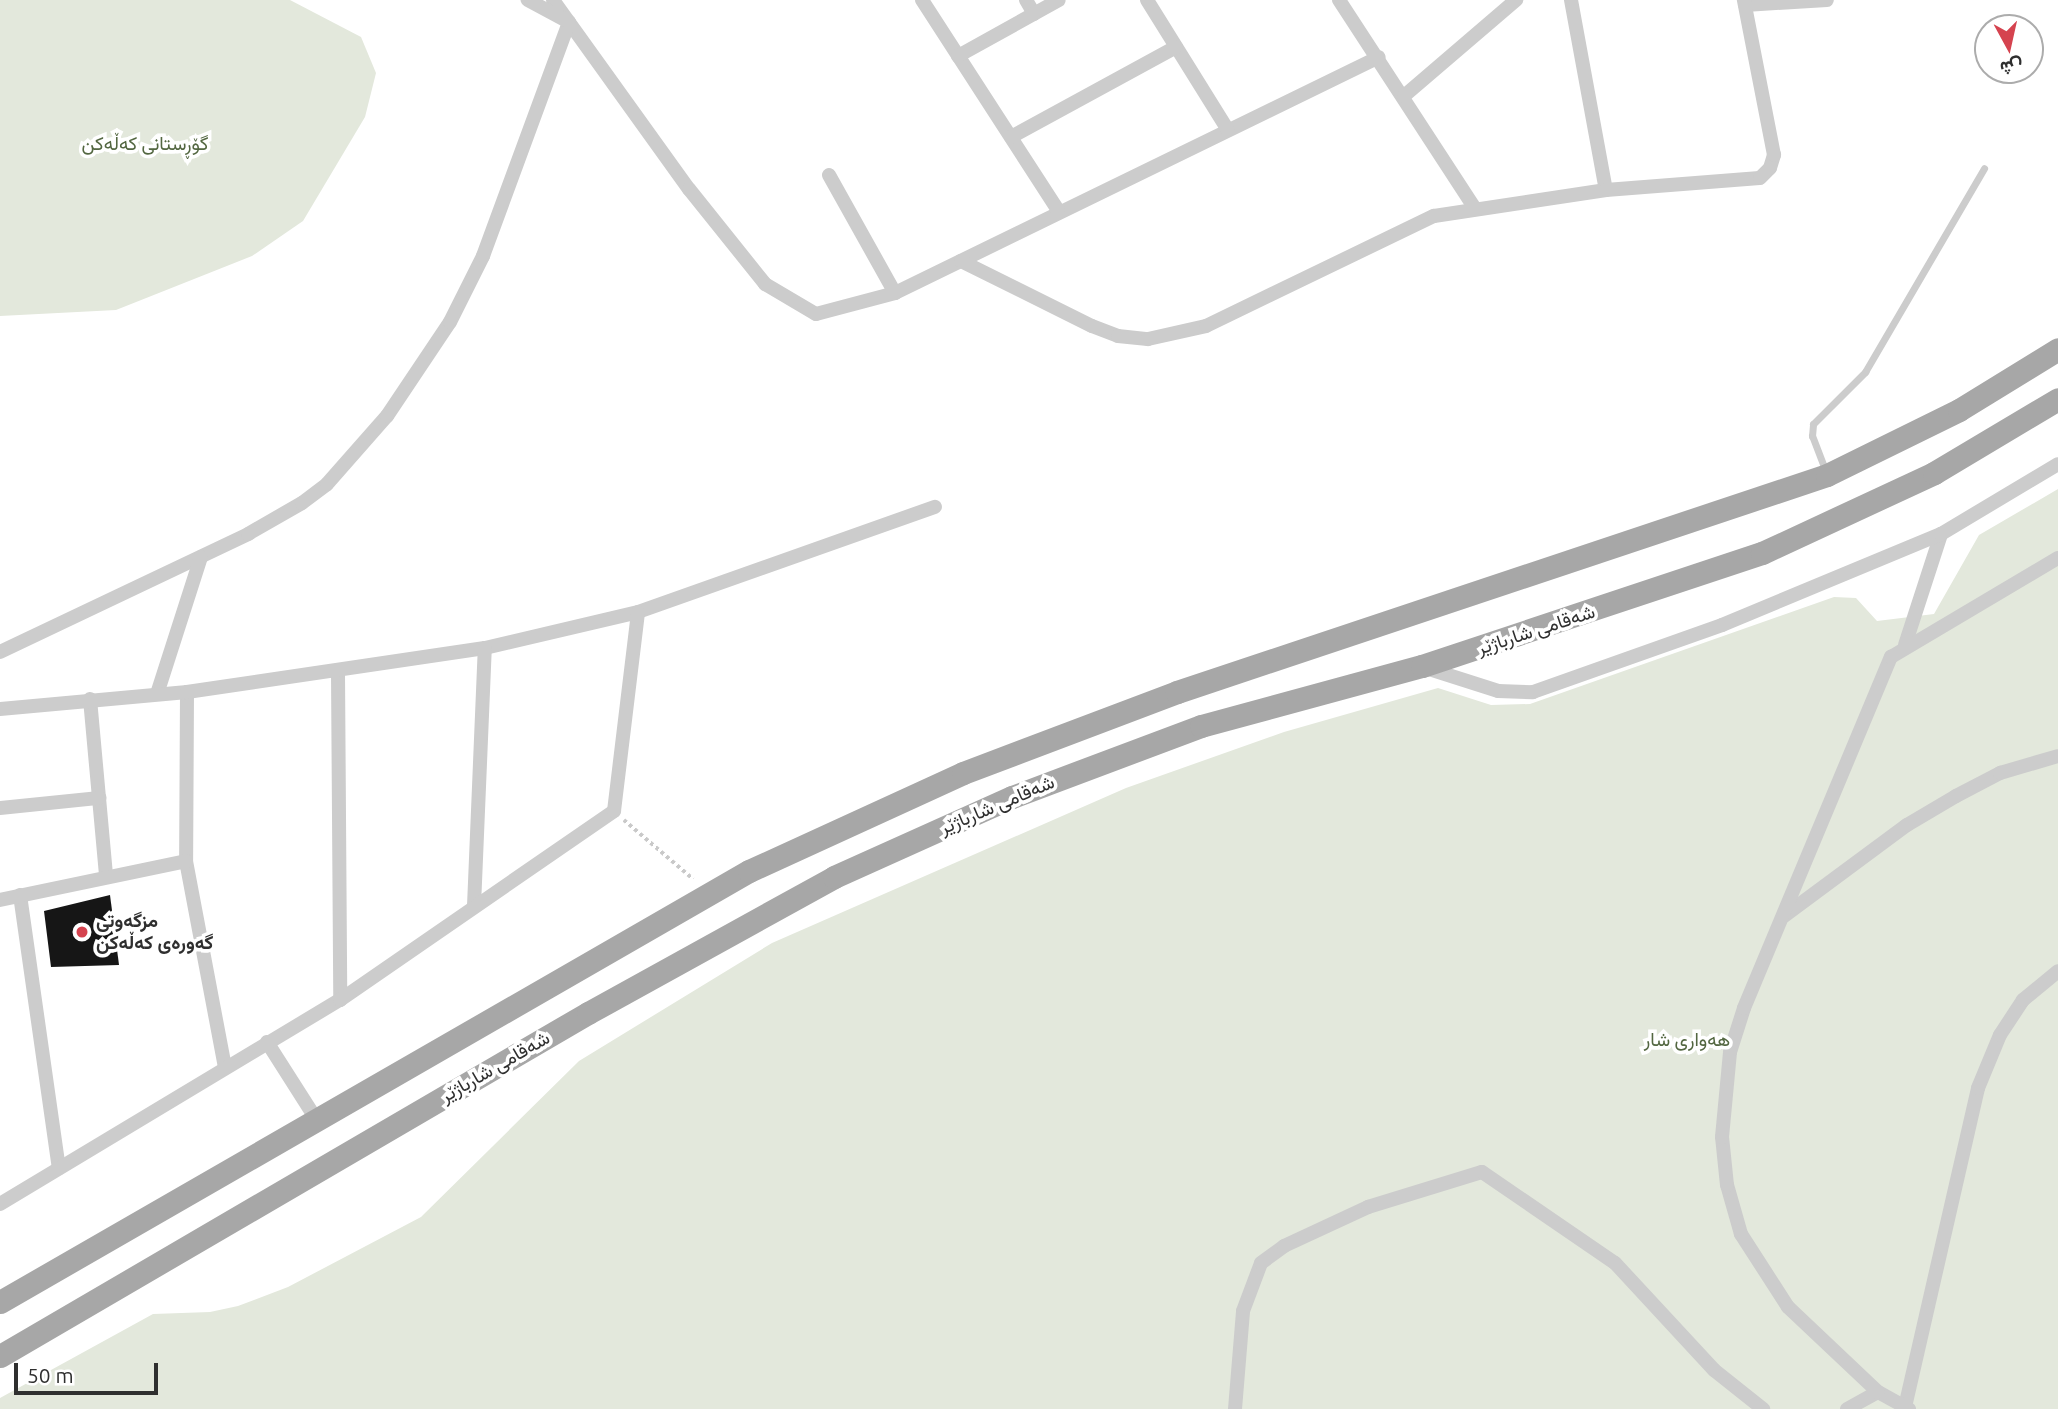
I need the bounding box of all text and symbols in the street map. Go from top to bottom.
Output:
north arrow [1974,14,2044,84]
text: ش [1999,55,2024,80]
park label: گۆڕستانی کەڵەکن [82,133,208,155]
street label: شەقامی شارباژێر [1474,600,1598,660]
street label: شەقامی شارباژێر [936,771,1058,839]
place label: مزگەوتی گەورەی کەڵەکن [96,910,213,954]
marker: مزگەوتی گەورەی کەڵەکن [74,924,90,940]
street label: شەقامی شارباژێر [436,1026,554,1108]
park label: هەواری شار [1644,1029,1730,1051]
scale bar [18,1350,161,1394]
text: 50 m [27,1363,74,1387]

